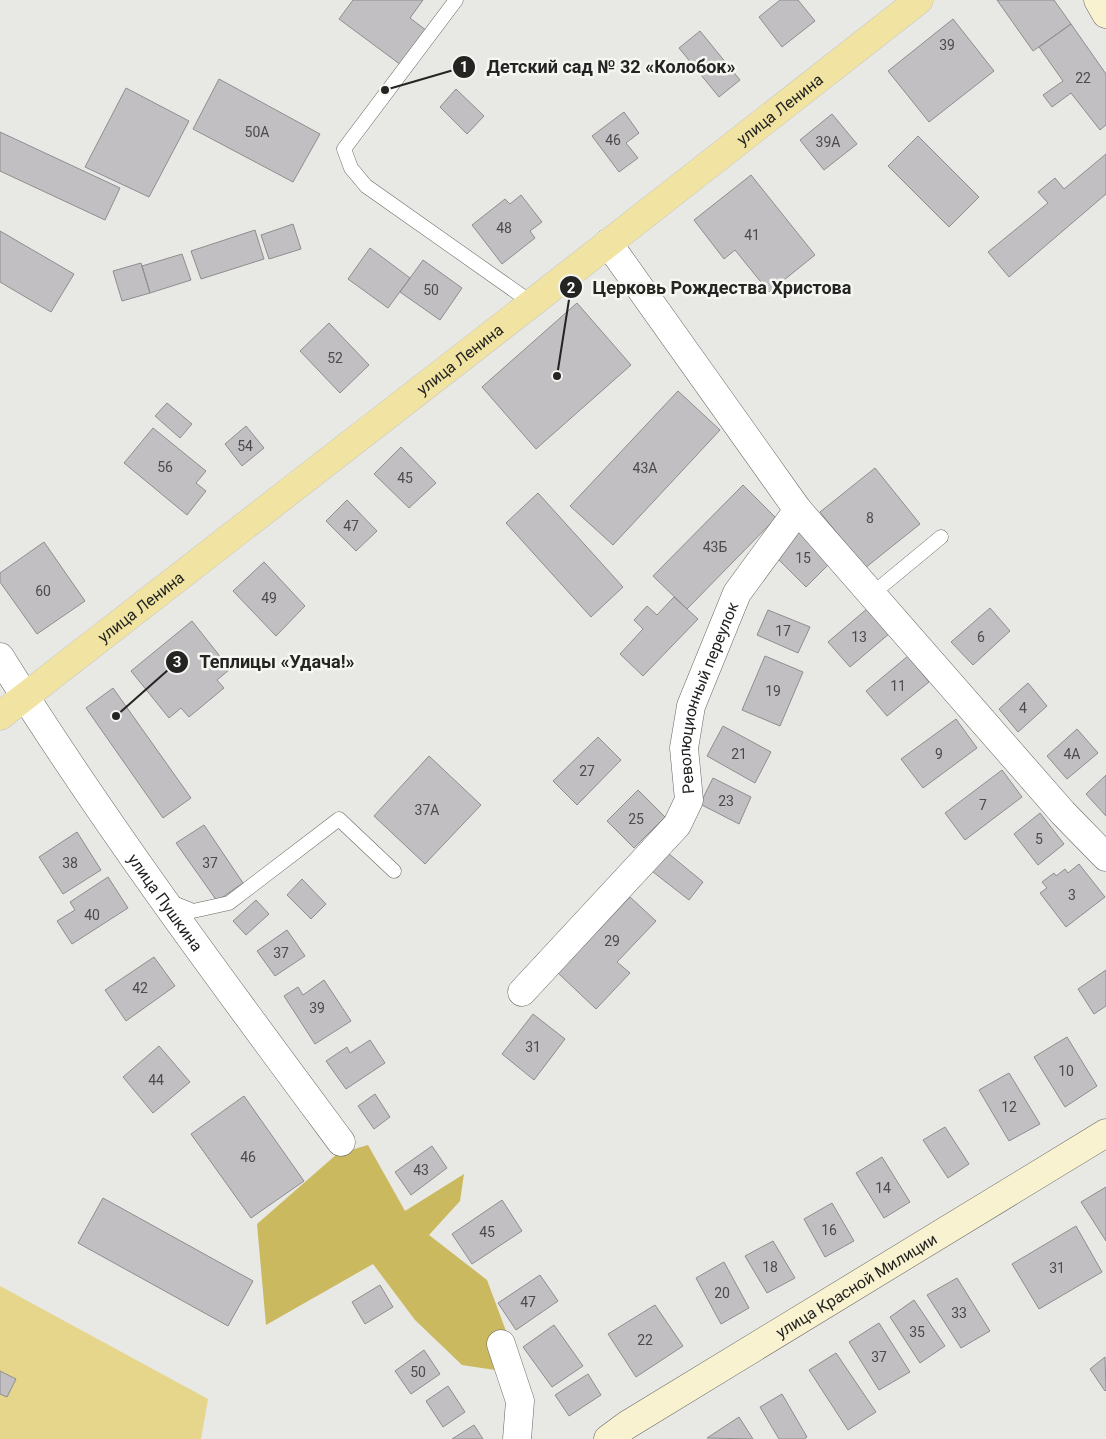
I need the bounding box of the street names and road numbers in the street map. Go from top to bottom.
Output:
street label: улица Ленина [733,70,826,149]
street label: улица Ленина [413,320,507,399]
street label: улица Ленина [94,567,188,646]
street label: Революционный переулок [675,599,742,795]
street label: улица Пушкина [124,850,207,955]
street label: улица Красной Милиции [772,1229,940,1342]

